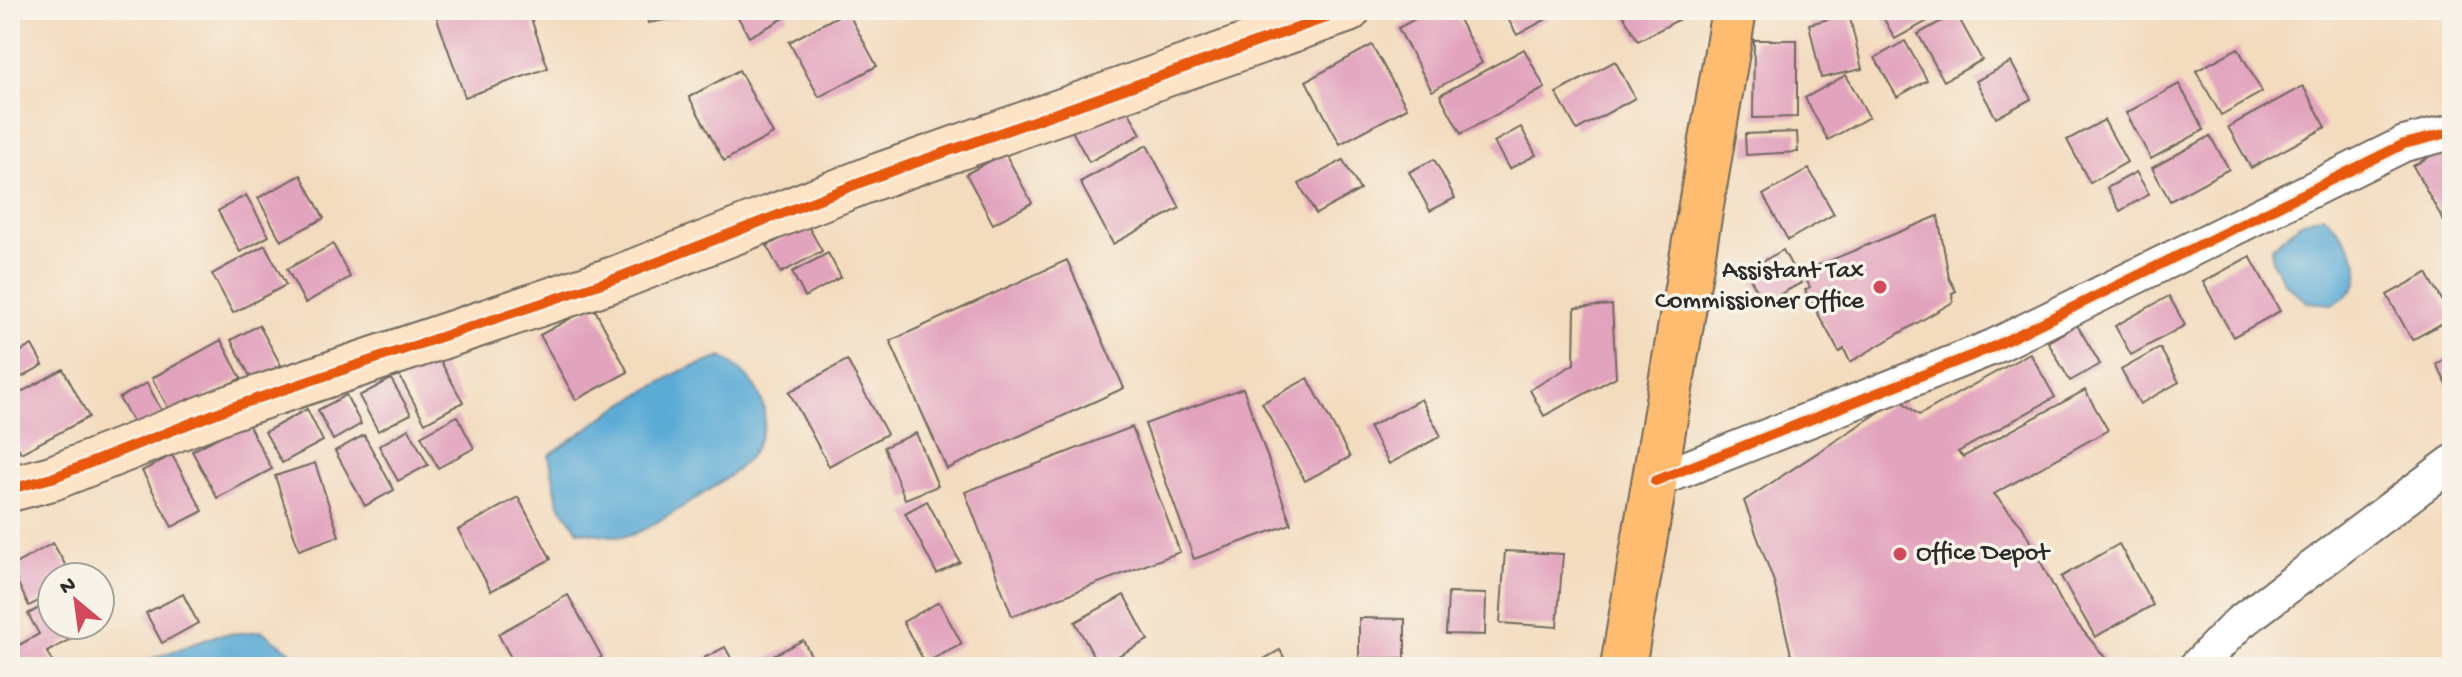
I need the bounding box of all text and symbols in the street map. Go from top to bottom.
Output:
place label: Assistant Tax Commissioner Office [1655,257,1865,318]
marker: Assistant Tax Commissioner Office [1871,278,1889,296]
place label: Office Depot [1916,539,2051,570]
marker: Office Depot [1891,545,1909,563]
north arrow [36,561,116,641]
text: N [56,572,81,602]

